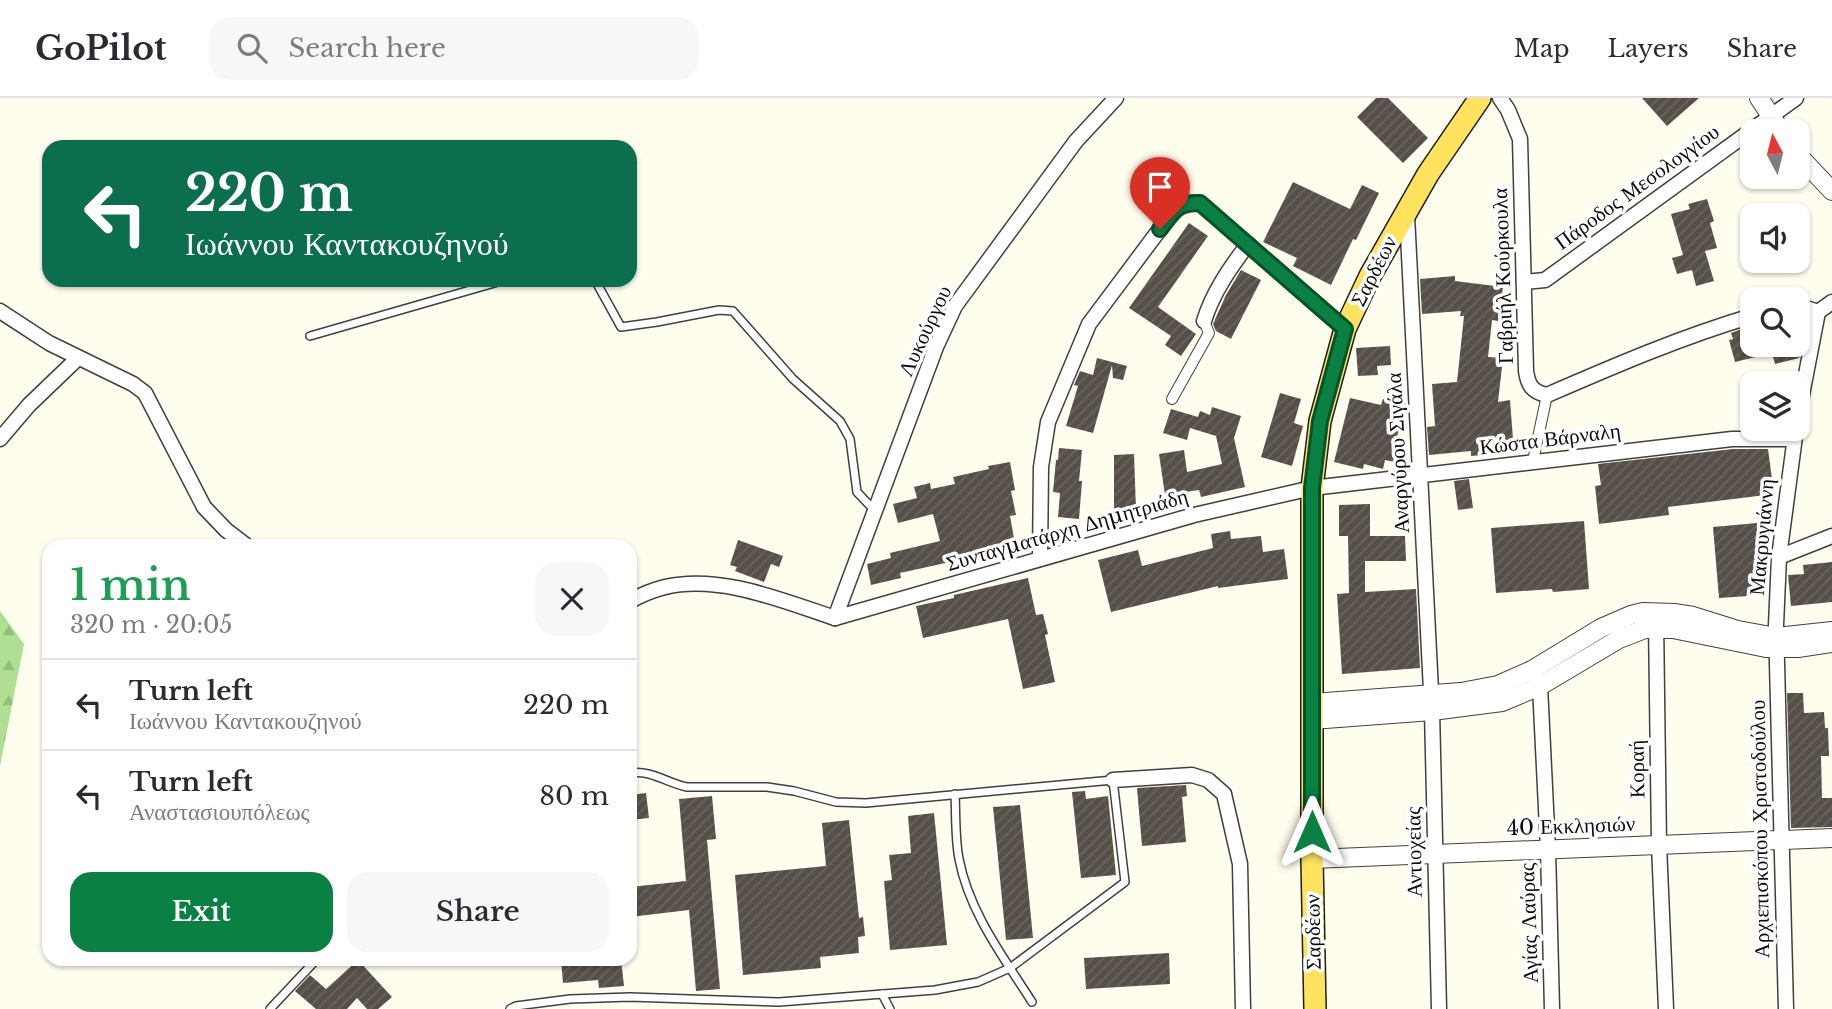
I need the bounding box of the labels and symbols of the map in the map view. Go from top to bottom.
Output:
street label: Πάροδος Μεσολογγίου [1550,119,1724,255]
north arrow [1740,119,1810,189]
pin [1130,157,1190,229]
street label: Γαβριήλ Κούρκουλα [1487,188,1519,364]
street label: Σαρδέων [1345,231,1403,311]
street label: Λυκούργου [893,281,957,381]
street label: Αναργύρου Σιγάλα [1381,372,1415,534]
street label: Κώστα Βάρναλη [1478,417,1622,461]
street label: Μακρυγιάννη [1744,478,1780,596]
street label: Συνταγματάρχη Δημητριάδη [943,483,1191,577]
street label: Αρχιεπισκόπου Χριστοδούλου [1745,699,1775,959]
street label: Κοραή [1623,740,1651,798]
position arrow [1275,795,1349,869]
street label: Αντιοχείας [1400,806,1428,898]
street label: 40 Εκκλησιών [1506,811,1636,841]
street label: Αγίας Λαύρας [1514,862,1544,984]
street label: Σαρδέων [1299,894,1327,970]

